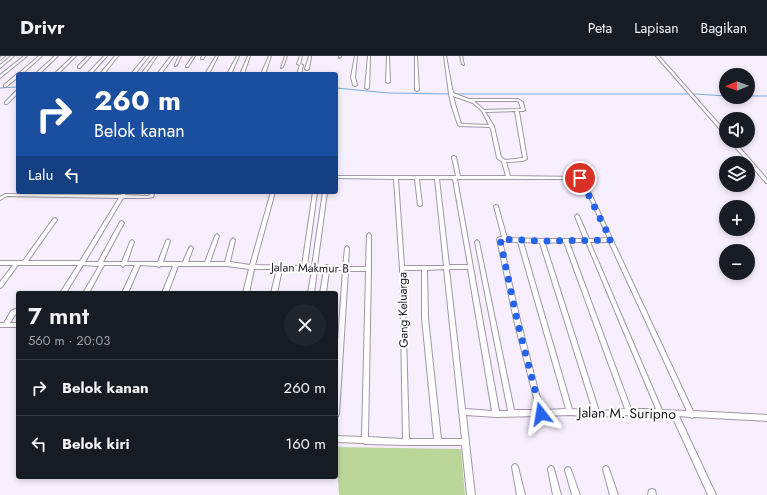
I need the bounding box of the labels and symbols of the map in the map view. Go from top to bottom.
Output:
north arrow [719,68,755,104]
pin [563,161,597,195]
street label: Jalan Makmur B [269,258,349,278]
street label: Gang Keluarga [393,272,413,348]
position arrow [520,393,562,435]
street label: Jalan M. Suripno [576,402,676,424]

